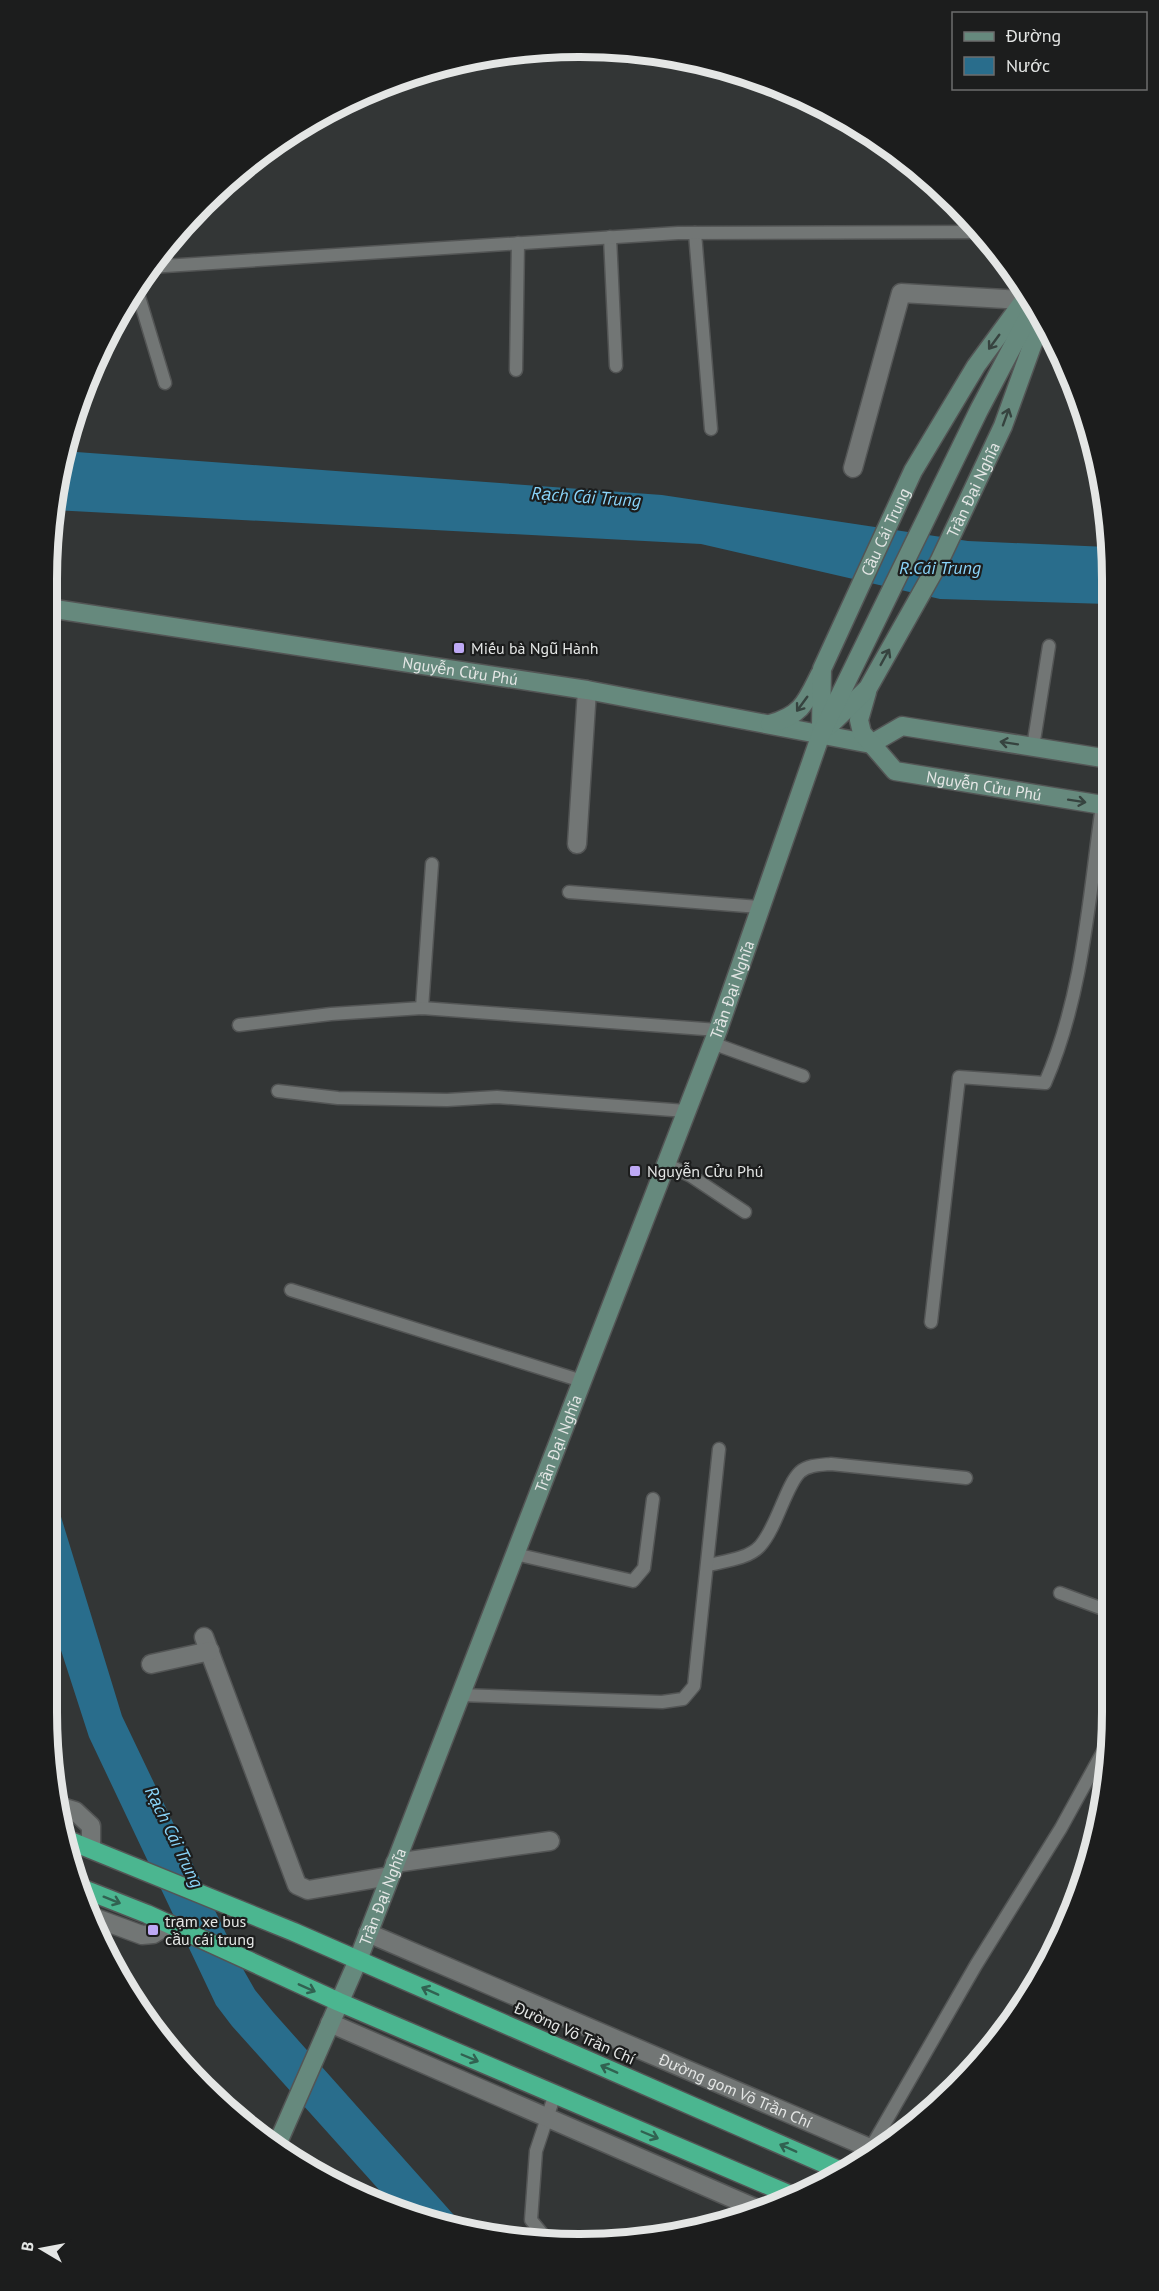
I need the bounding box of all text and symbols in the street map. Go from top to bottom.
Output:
legend [952,12,1147,90]
text: Đường [1005,24,1061,47]
text: Nước [1006,54,1050,77]
one-way arrow [988,333,1000,349]
one-way arrow [1002,409,1013,427]
street label: Trần Đại Nghĩa [942,439,1004,541]
water label: Rạch Cái Trung [530,481,642,512]
street label: Cầu Cái Trung [856,485,914,579]
water label: R.Cái Trung [899,556,981,579]
place label: Miếu bà Ngũ Hành [471,638,599,658]
marker: Miếu bà Ngũ Hành [452,641,466,655]
one-way arrow [879,649,891,666]
street label: Nguyễn Cửu Phú [401,652,519,689]
one-way arrow [796,696,808,712]
one-way arrow [1000,737,1020,748]
street label: Nguyễn Cửu Phú [925,766,1043,805]
one-way arrow [1067,796,1087,807]
street label: Trần Đại Nghĩa [705,938,758,1042]
place label: Nguyễn Cửu Phú [647,1161,763,1181]
marker: Nguyễn Cửu Phú [628,1164,642,1178]
street label: Trần Đại Nghĩa [530,1392,586,1495]
water label: Rạch Cái Trung [140,1782,209,1891]
street label: Trần Đại Nghĩa [355,1845,410,1948]
one-way arrow [102,1895,121,1906]
place label: trạm xe bus cầu cái trung [165,1911,255,1949]
marker: trạm xe bus cầu cái trung [146,1923,160,1937]
one-way arrow [298,1983,316,1994]
one-way arrow [422,1985,440,1997]
street label: Đường Võ Trần Chí [511,1997,639,2069]
street label: Đường gom Võ Trần Chí [655,2049,815,2132]
one-way arrow [461,2053,479,2064]
one-way arrow [600,2063,618,2074]
one-way arrow [640,2130,658,2141]
one-way arrow [779,2141,797,2153]
north arrow [12,2219,72,2279]
text: B [17,2240,38,2253]

